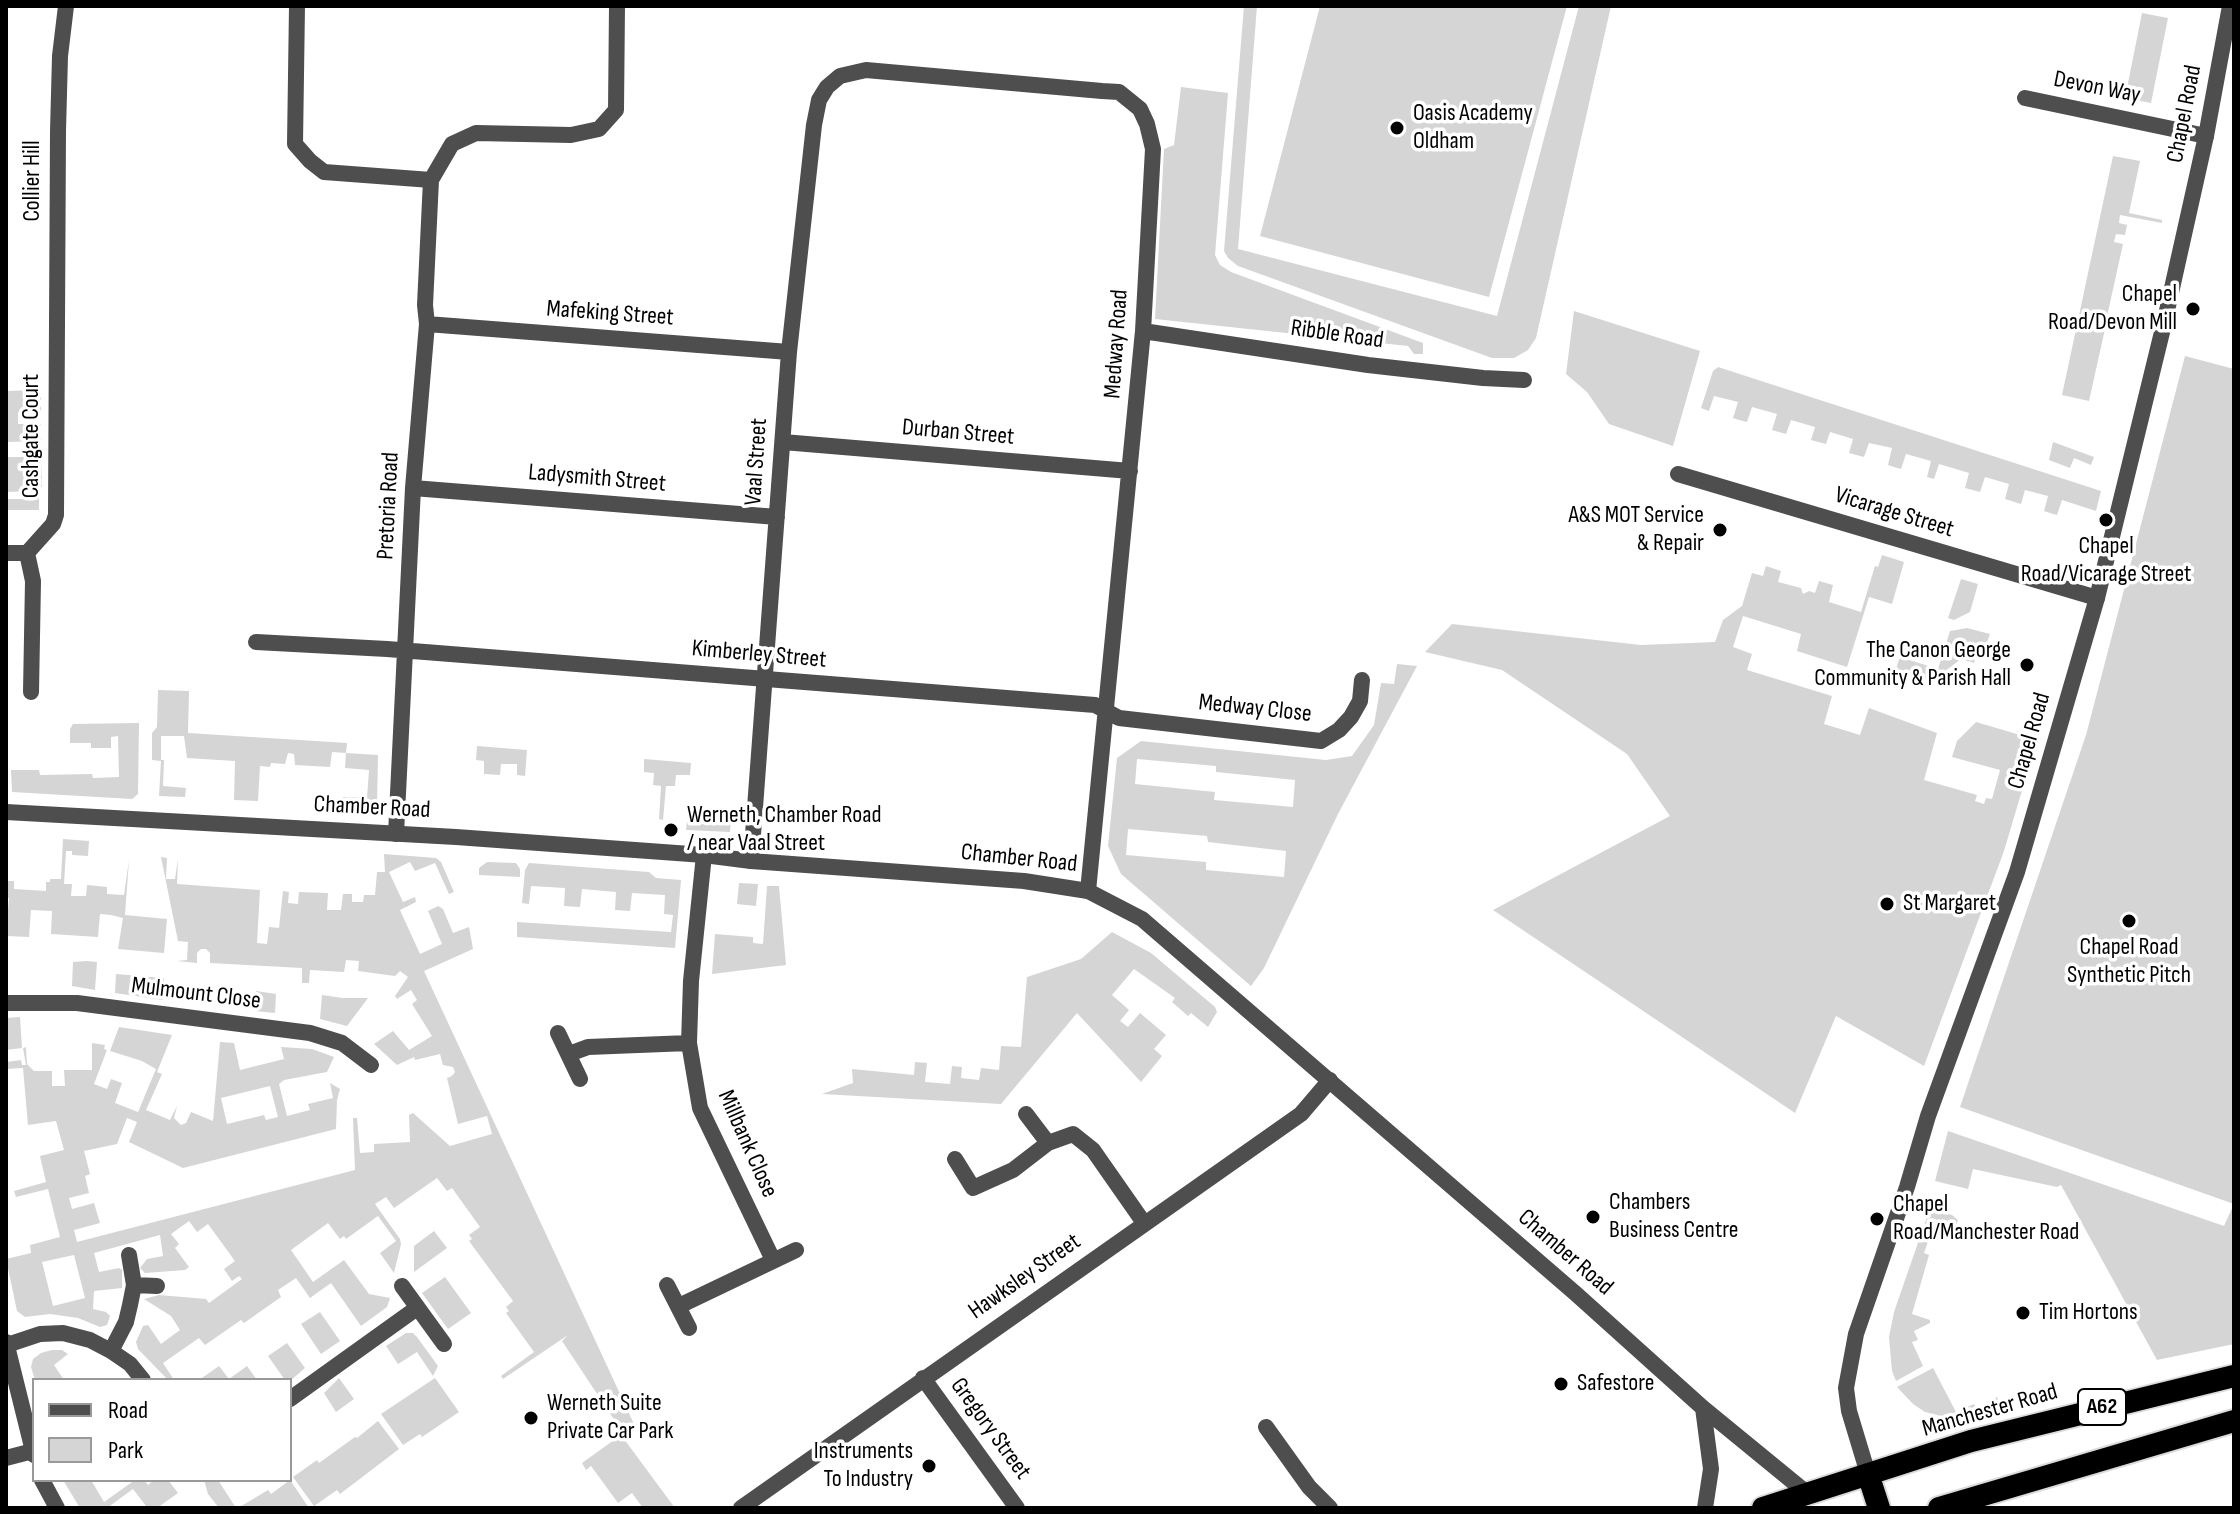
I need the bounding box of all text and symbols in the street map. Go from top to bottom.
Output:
street label: Chapel Road [2161,63,2209,165]
street label: Devon Way [2051,65,2143,111]
place label: Oasis Academy Oldham [1413,100,1533,156]
marker: Oasis Academy Oldham [1388,119,1406,137]
street label: Collier Hill [19,140,47,222]
place label: Chapel Road/Devon Mill [2048,281,2177,337]
street label: Medway Road [1099,289,1135,399]
street label: Mafeking Street [545,295,675,333]
marker: Chapel Road/Devon Mill [2184,300,2202,318]
street label: Ribble Road [1289,314,1385,356]
street label: Cashgate Court [18,374,46,498]
street label: Durban Street [901,414,1015,452]
street label: Vaal Street [740,417,774,507]
street label: Pretoria Road [372,451,406,561]
street label: Ladysmith Street [527,459,667,499]
street label: Vicarage Street [1831,481,1957,545]
place label: A&S MOT Service & Repair [1568,502,1704,558]
marker: Chapel Road/Vicarage Street [2097,511,2115,529]
marker: A&S MOT Service & Repair [1711,521,1729,539]
place label: Chapel Road/Vicarage Street [2021,533,2191,589]
street label: Kimberley Street [691,635,827,675]
place label: The Canon George Community & Parish Hall [1814,637,2011,693]
marker: The Canon George Community & Parish Hall [2018,656,2036,674]
street label: Medway Close [1197,689,1313,729]
street label: Chapel Road [2003,689,2057,793]
street label: Chamber Road [313,791,431,825]
place label: Werneth, Chamber Road / near Vaal Street [687,802,881,858]
marker: Werneth, Chamber Road / near Vaal Street [662,821,680,839]
street label: Chamber Road [959,839,1079,879]
place label: St Margaret [1903,890,1996,918]
marker: St Margaret [1878,895,1896,913]
marker: Chapel Road Synthetic Pitch [2120,912,2138,930]
place label: Chapel Road Synthetic Pitch [2067,934,2191,990]
street label: Mulmount Close [130,972,262,1016]
street label: Millbank Close [711,1086,783,1202]
place label: Chambers Business Centre [1609,1189,1738,1245]
place label: Chapel Road/Manchester Road [1893,1191,2079,1247]
street label: Chamber Road [1511,1204,1619,1302]
marker: Chambers Business Centre [1584,1208,1602,1226]
marker: Chapel Road/Manchester Road [1868,1210,1886,1228]
street label: Hawksley Street [964,1228,1086,1326]
place label: Tim Hortons [2039,1299,2138,1327]
marker: Tim Hortons [2014,1304,2032,1322]
place label: Safestore [1577,1370,1654,1398]
street label: Gregory Street [944,1373,1036,1485]
marker: Safestore [1552,1375,1570,1393]
legend [32,1378,292,1482]
street label: Manchester Road [1919,1378,2061,1444]
road number: A62 [2078,1389,2126,1425]
place label: Werneth Suite Private Car Park [547,1390,674,1446]
text: Road [108,1396,148,1425]
marker: Werneth Suite Private Car Park [522,1409,540,1427]
text: Park [108,1436,143,1465]
place label: Instruments To Industry [814,1438,913,1494]
marker: Instruments To Industry [920,1457,938,1475]

